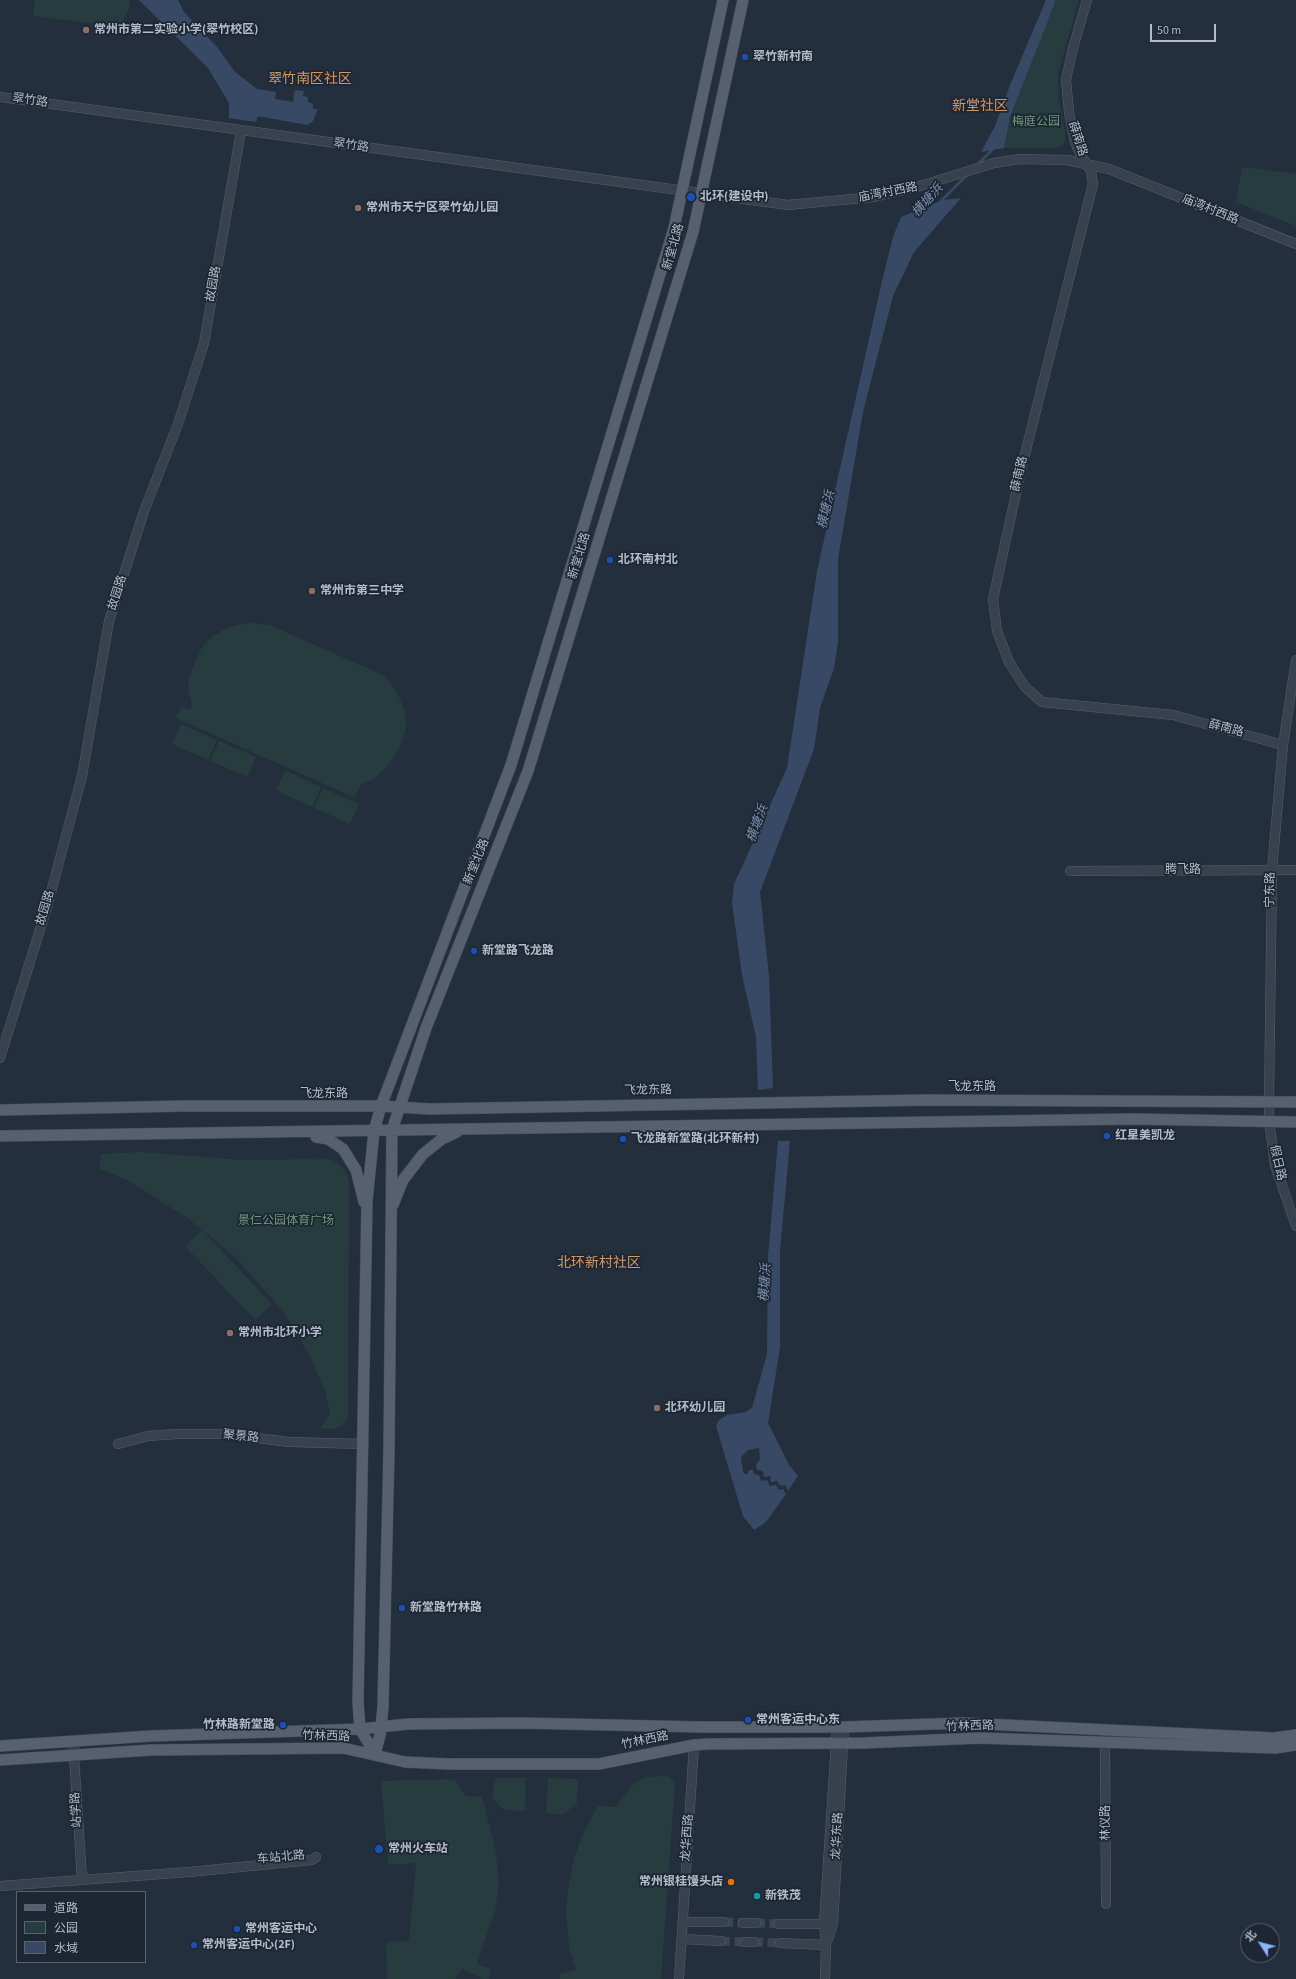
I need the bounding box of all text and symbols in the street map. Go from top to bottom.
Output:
scale bar [1152,16,1218,42]
text: 50 m [1157,22,1181,39]
place label: 常州市第二实验小学(翠竹校区) [94,23,258,37]
marker: 常州市第二实验小学(翠竹校区) [81,25,91,35]
place label: 翠竹新村南 [753,50,813,64]
marker: 翠竹新村南 [740,52,750,62]
district label: 翠竹南区社区 [268,72,352,88]
street label: 翠竹路 [11,91,49,111]
district label: 新堂社区 [952,99,1008,115]
park label: 梅庭公园 [1012,115,1060,129]
street label: 薛南路 [1065,120,1089,158]
street label: 翠竹路 [332,136,370,156]
street label: 庙湾村西路 [857,180,919,206]
water label: 横塘浜 [909,181,947,221]
place label: 北环(建设中) [700,190,768,204]
marker: 北环(建设中) [685,191,697,203]
street label: 庙湾村西路 [1179,192,1241,228]
place label: 常州市天宁区翠竹幼儿园 [366,201,498,215]
marker: 常州市天宁区翠竹幼儿园 [353,203,363,213]
street label: 新堂北路 [660,222,688,272]
street label: 故园路 [204,265,224,303]
street label: 薛南路 [1009,455,1031,493]
water label: 横塘浜 [815,489,839,531]
street label: 新堂北路 [566,531,594,581]
place label: 北环南村北 [618,553,678,567]
marker: 北环南村北 [605,555,615,565]
street label: 故园路 [106,574,130,612]
place label: 常州市第三中学 [320,584,404,598]
marker: 常州市第三中学 [307,586,317,596]
street label: 薛南路 [1207,717,1245,741]
water label: 横塘浜 [744,803,772,845]
street label: 新堂北路 [461,837,493,887]
street label: 腾飞路 [1165,863,1201,877]
street label: 宁东路 [1263,872,1279,908]
street label: 故园路 [34,889,58,927]
place label: 新堂路飞龙路 [482,944,554,958]
marker: 新堂路飞龙路 [469,946,479,956]
street label: 飞龙东路 [948,1080,996,1094]
street label: 飞龙东路 [624,1083,672,1099]
street label: 飞龙东路 [300,1087,348,1101]
place label: 红星美凯龙 [1115,1129,1175,1143]
marker: 红星美凯龙 [1102,1131,1112,1141]
place label: 飞龙路新堂路(北环新村) [631,1132,759,1146]
marker: 飞龙路新堂路(北环新村) [618,1134,628,1144]
street label: 假日路 [1266,1144,1288,1182]
park label: 景仁公园体育广场 [238,1214,334,1228]
district label: 北环新村社区 [557,1256,641,1272]
water label: 横塘浜 [757,1263,775,1303]
place label: 常州市北环小学 [238,1326,322,1340]
marker: 常州市北环小学 [225,1328,235,1338]
place label: 北环幼儿园 [665,1401,725,1415]
marker: 北环幼儿园 [652,1403,662,1413]
street label: 聚景路 [222,1428,260,1446]
place label: 新堂路竹林路 [410,1601,482,1615]
marker: 新堂路竹林路 [397,1603,407,1613]
place label: 常州客运中心东 [756,1713,840,1727]
marker: 常州客运中心东 [743,1715,753,1725]
place label: 竹林路新堂路 [203,1718,275,1732]
street label: 竹林西路 [946,1719,994,1735]
marker: 竹林路新堂路 [278,1720,288,1730]
street label: 竹林西路 [302,1729,350,1745]
street label: 竹林西路 [620,1729,670,1753]
street label: 站学路 [69,1792,85,1828]
street label: 林仪路 [1099,1805,1113,1841]
street label: 龙华东路 [830,1812,846,1860]
street label: 龙华西路 [679,1814,697,1862]
place label: 常州火车站 [388,1842,448,1856]
marker: 常州火车站 [373,1843,385,1855]
street label: 车站北路 [256,1849,306,1867]
place label: 常州银桂馒头店 [639,1875,723,1889]
marker: 常州银桂馒头店 [726,1877,736,1887]
place label: 新铁茂 [765,1889,801,1903]
legend [16,1891,146,1963]
marker: 新铁茂 [752,1891,762,1901]
text: 道路 [54,1900,78,1917]
text: 公园 [54,1920,78,1937]
place label: 常州客运中心 [245,1922,317,1936]
north arrow [1240,1923,1280,1963]
marker: 常州客运中心 [232,1924,242,1934]
text: 北 [1241,1927,1260,1945]
place label: 常州客运中心(2F) [202,1938,295,1952]
text: 水域 [54,1940,78,1957]
marker: 常州客运中心(2F) [189,1940,199,1950]

